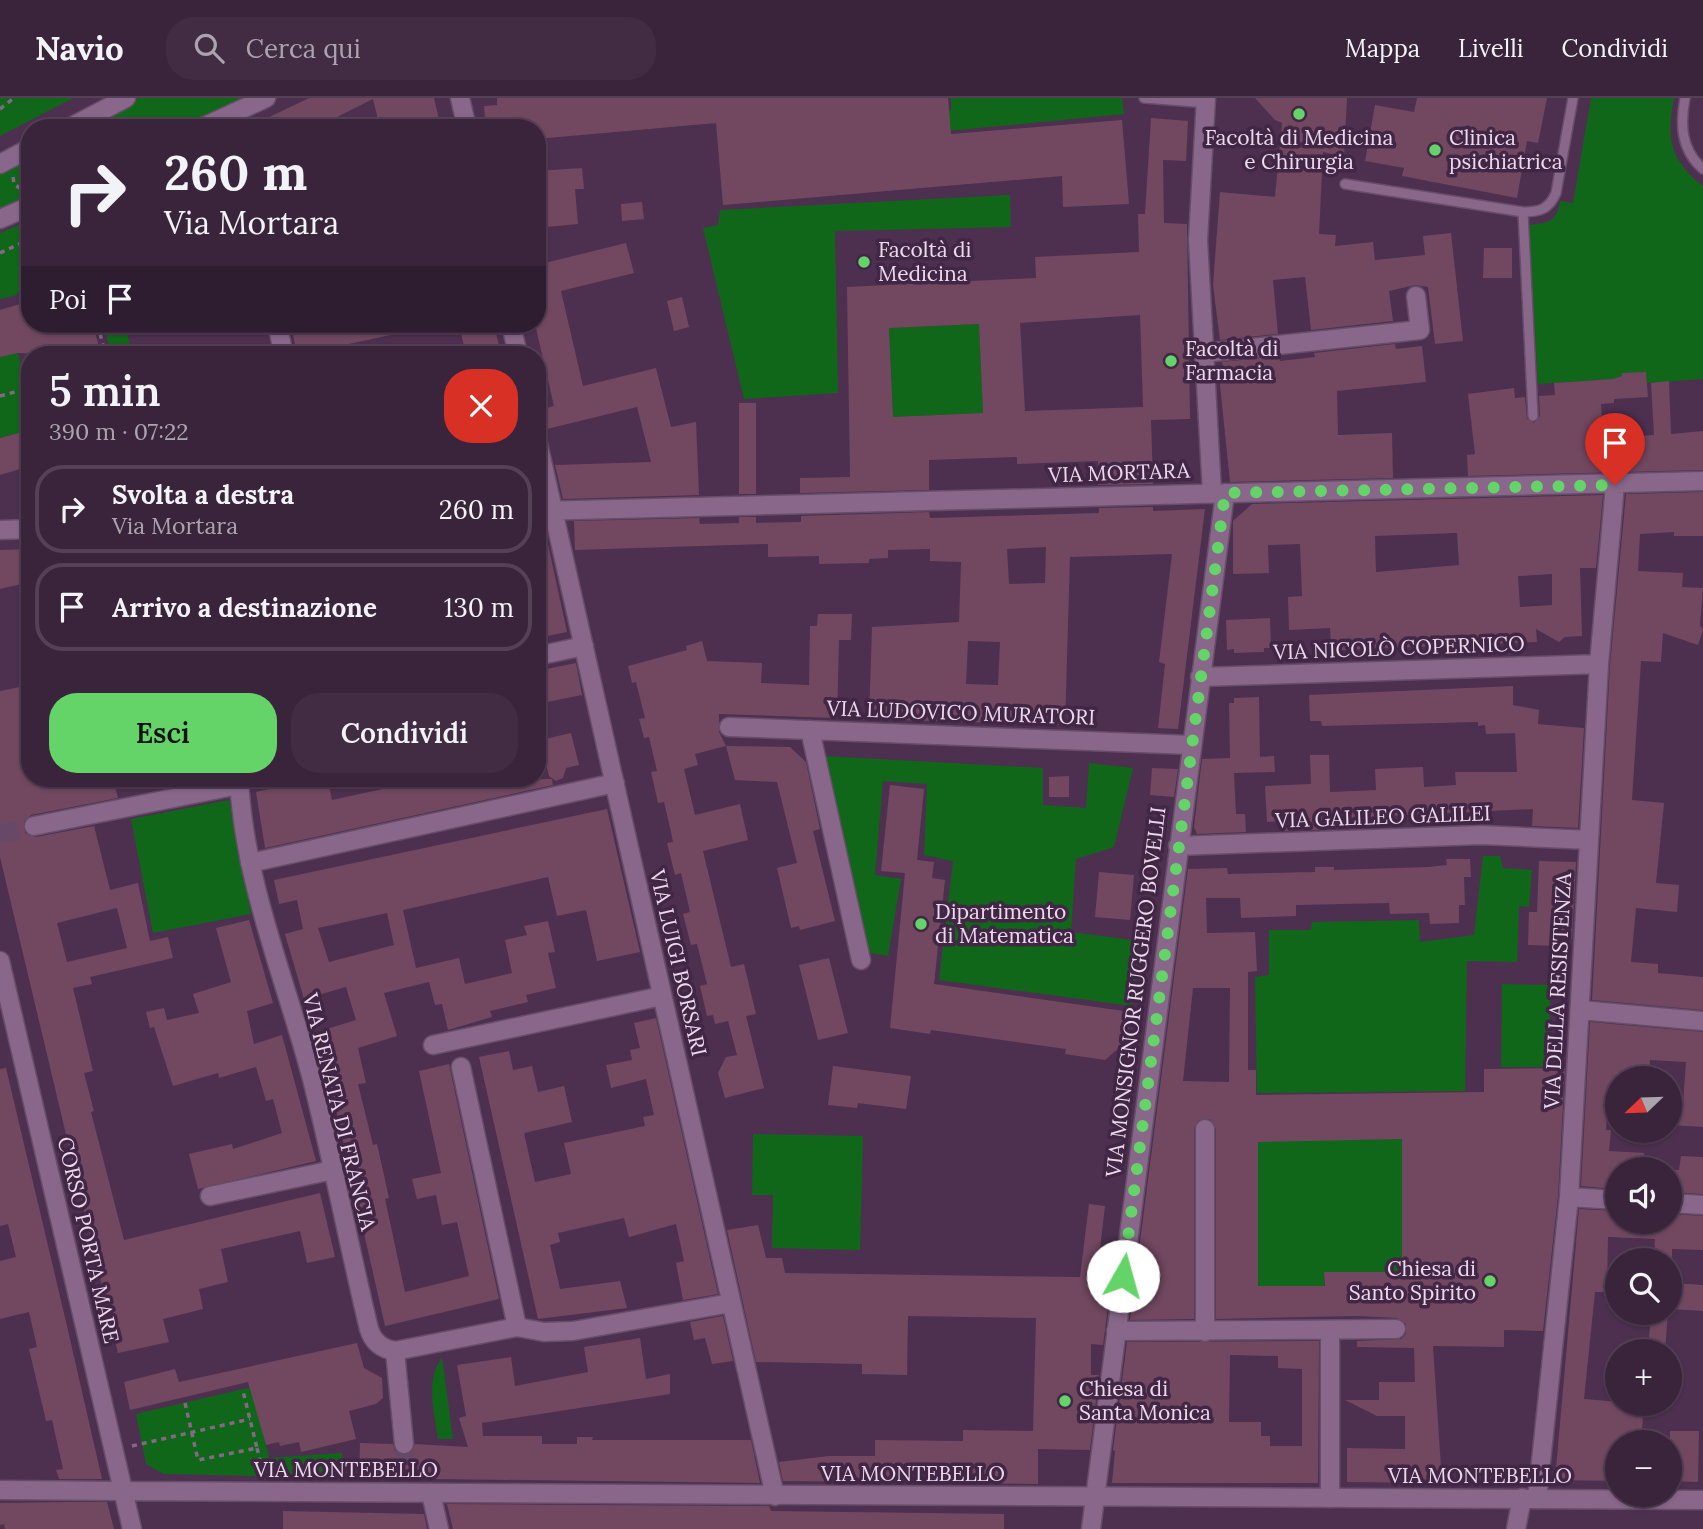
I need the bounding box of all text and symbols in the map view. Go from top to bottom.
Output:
search box [166,17,656,80]
text: Navio [35,27,124,69]
icon: search [190,29,228,67]
text: Cerca qui [246,32,361,65]
text: Mappa [1345,33,1420,64]
text: Livelli [1458,33,1524,64]
text: Condividi [1562,33,1668,64]
marker: Facoltà di Medicina e Chirurgia [1291,106,1307,122]
place label: Facoltà di Medicina e Chirurgia [1205,124,1393,175]
place label: Clinica psichiatrica [1449,124,1563,175]
text: 260 m [164,141,307,203]
marker: Clinica psichiatrica [1427,142,1443,158]
icon: right [49,147,140,238]
text: Via Mortara [164,202,339,243]
place label: Facoltà di Medicina [878,236,972,287]
marker: Facoltà di Medicina [856,254,872,270]
icon: arrive [101,280,139,318]
text: Poi [49,283,87,316]
place label: Facoltà di Farmacia [1185,335,1279,386]
marker: Facoltà di Farmacia [1163,353,1179,369]
text: 5 min [49,364,161,418]
button: close [444,369,518,443]
pin [1585,413,1645,485]
text: 390 m · 07:22 [49,417,189,446]
icon: arrive [1596,424,1634,462]
street label: VIA MORTARA [1047,457,1191,488]
text: Svolta a destra [112,478,294,511]
icon: right [53,490,91,528]
text: 260 m [439,493,514,526]
text: Via Mortara [112,511,238,540]
icon: arrive [53,588,91,626]
text: Arrivo a destinazione [112,591,377,624]
text: 130 m [444,591,514,624]
street label: VIA NICOLÒ COPERNICO [1272,630,1525,665]
button: Esci [49,693,277,773]
button: Condividi [291,693,518,773]
street label: VIA LUDOVICO MURATORI [825,694,1096,731]
street label: VIA GALILEO GALILEI [1274,799,1491,834]
street label: VIA MONSIGNOR RUGGERO BOVELLI [1099,805,1172,1180]
street label: VIA LUIGI BORSARI [644,866,713,1059]
street label: VIA DELLA RESISTENZA [1538,871,1577,1111]
place label: Dipartimento di Matematica [935,898,1074,949]
marker: Dipartimento di Matematica [913,916,929,932]
street label: VIA RENATA DI FRANCIA [297,989,382,1234]
north arrow [1605,1066,1682,1143]
map controls [1605,1066,1682,1507]
street label: CORSO PORTA MARE [52,1134,125,1346]
button: sound [1605,1157,1682,1234]
position arrow [1086,1239,1160,1313]
button: search [1605,1248,1682,1325]
place label: Chiesa di Santo Spirito [1349,1255,1476,1306]
marker: Chiesa di Santo Spirito [1482,1273,1498,1289]
button: + [1605,1339,1682,1416]
place label: Chiesa di Santa Monica [1079,1375,1211,1426]
marker: Chiesa di Santa Monica [1057,1393,1073,1409]
button: − [1605,1430,1682,1507]
street label: VIA MONTEBELLO [253,1456,438,1483]
street label: VIA MONTEBELLO [820,1460,1005,1487]
street label: VIA MONTEBELLO [1387,1462,1572,1489]

